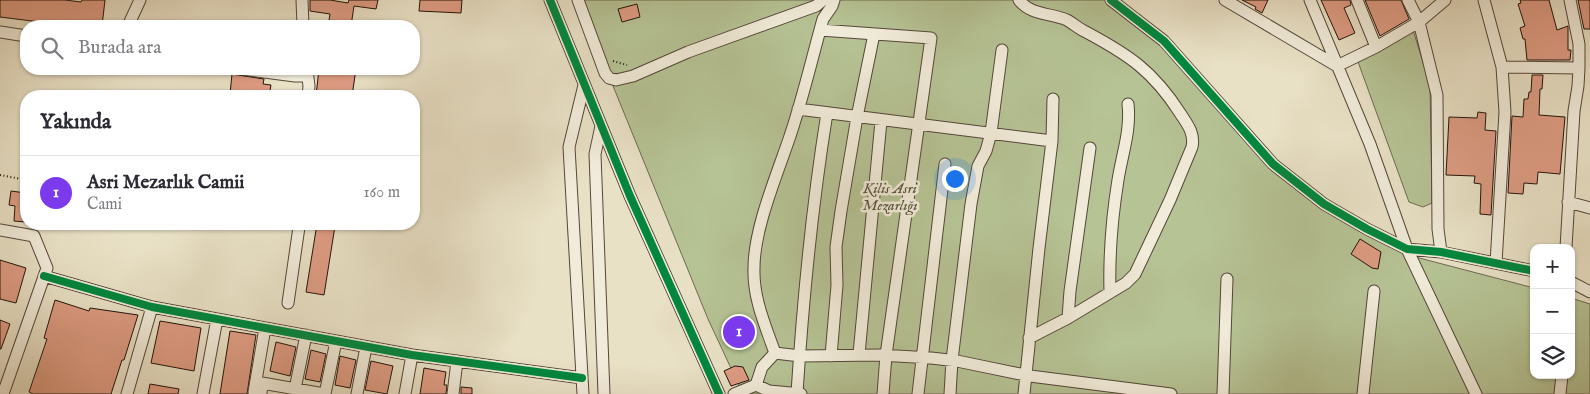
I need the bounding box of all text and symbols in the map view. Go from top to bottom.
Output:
search box [20,20,420,75]
icon: search [38,34,66,62]
text: Burada ara [78,36,162,60]
text: Yakında [40,109,111,136]
your location [942,166,968,192]
text: Asri Mezarlık Camii [87,171,244,195]
park label: Kilis Asri Mezarlığı [862,179,919,216]
text: 1 [53,183,59,203]
text: 160 m [364,183,400,203]
text: Cami [87,195,122,215]
map controls [1530,244,1575,379]
button: + [1530,244,1575,289]
button: − [1530,289,1575,334]
pin: 1 [723,313,755,351]
button: layers [1530,334,1575,379]

